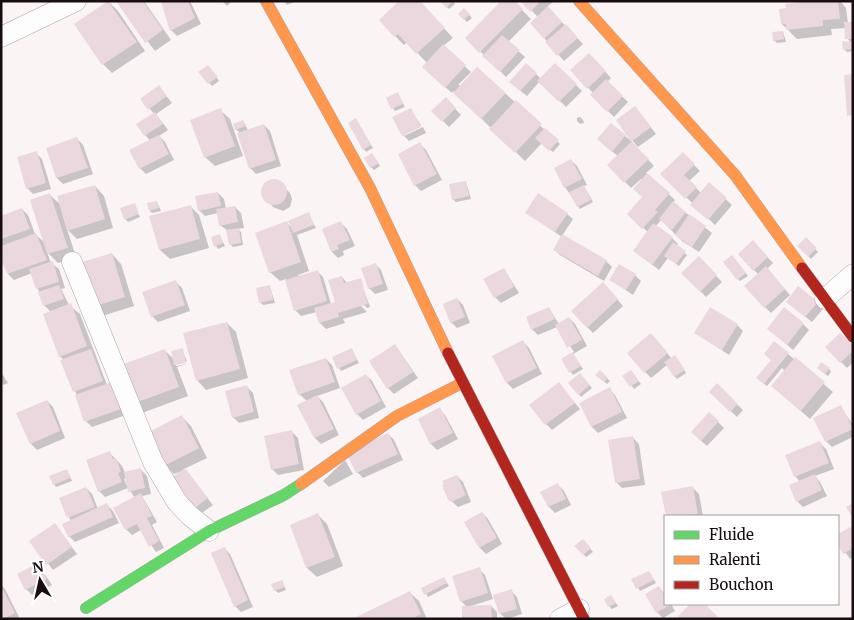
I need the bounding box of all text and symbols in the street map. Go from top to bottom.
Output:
legend [664,515,839,605]
text: Fluide [709,525,754,544]
text: Ralenti [709,550,761,569]
north arrow [15,555,65,605]
text: N [31,557,45,577]
text: Bouchon [709,575,773,594]

